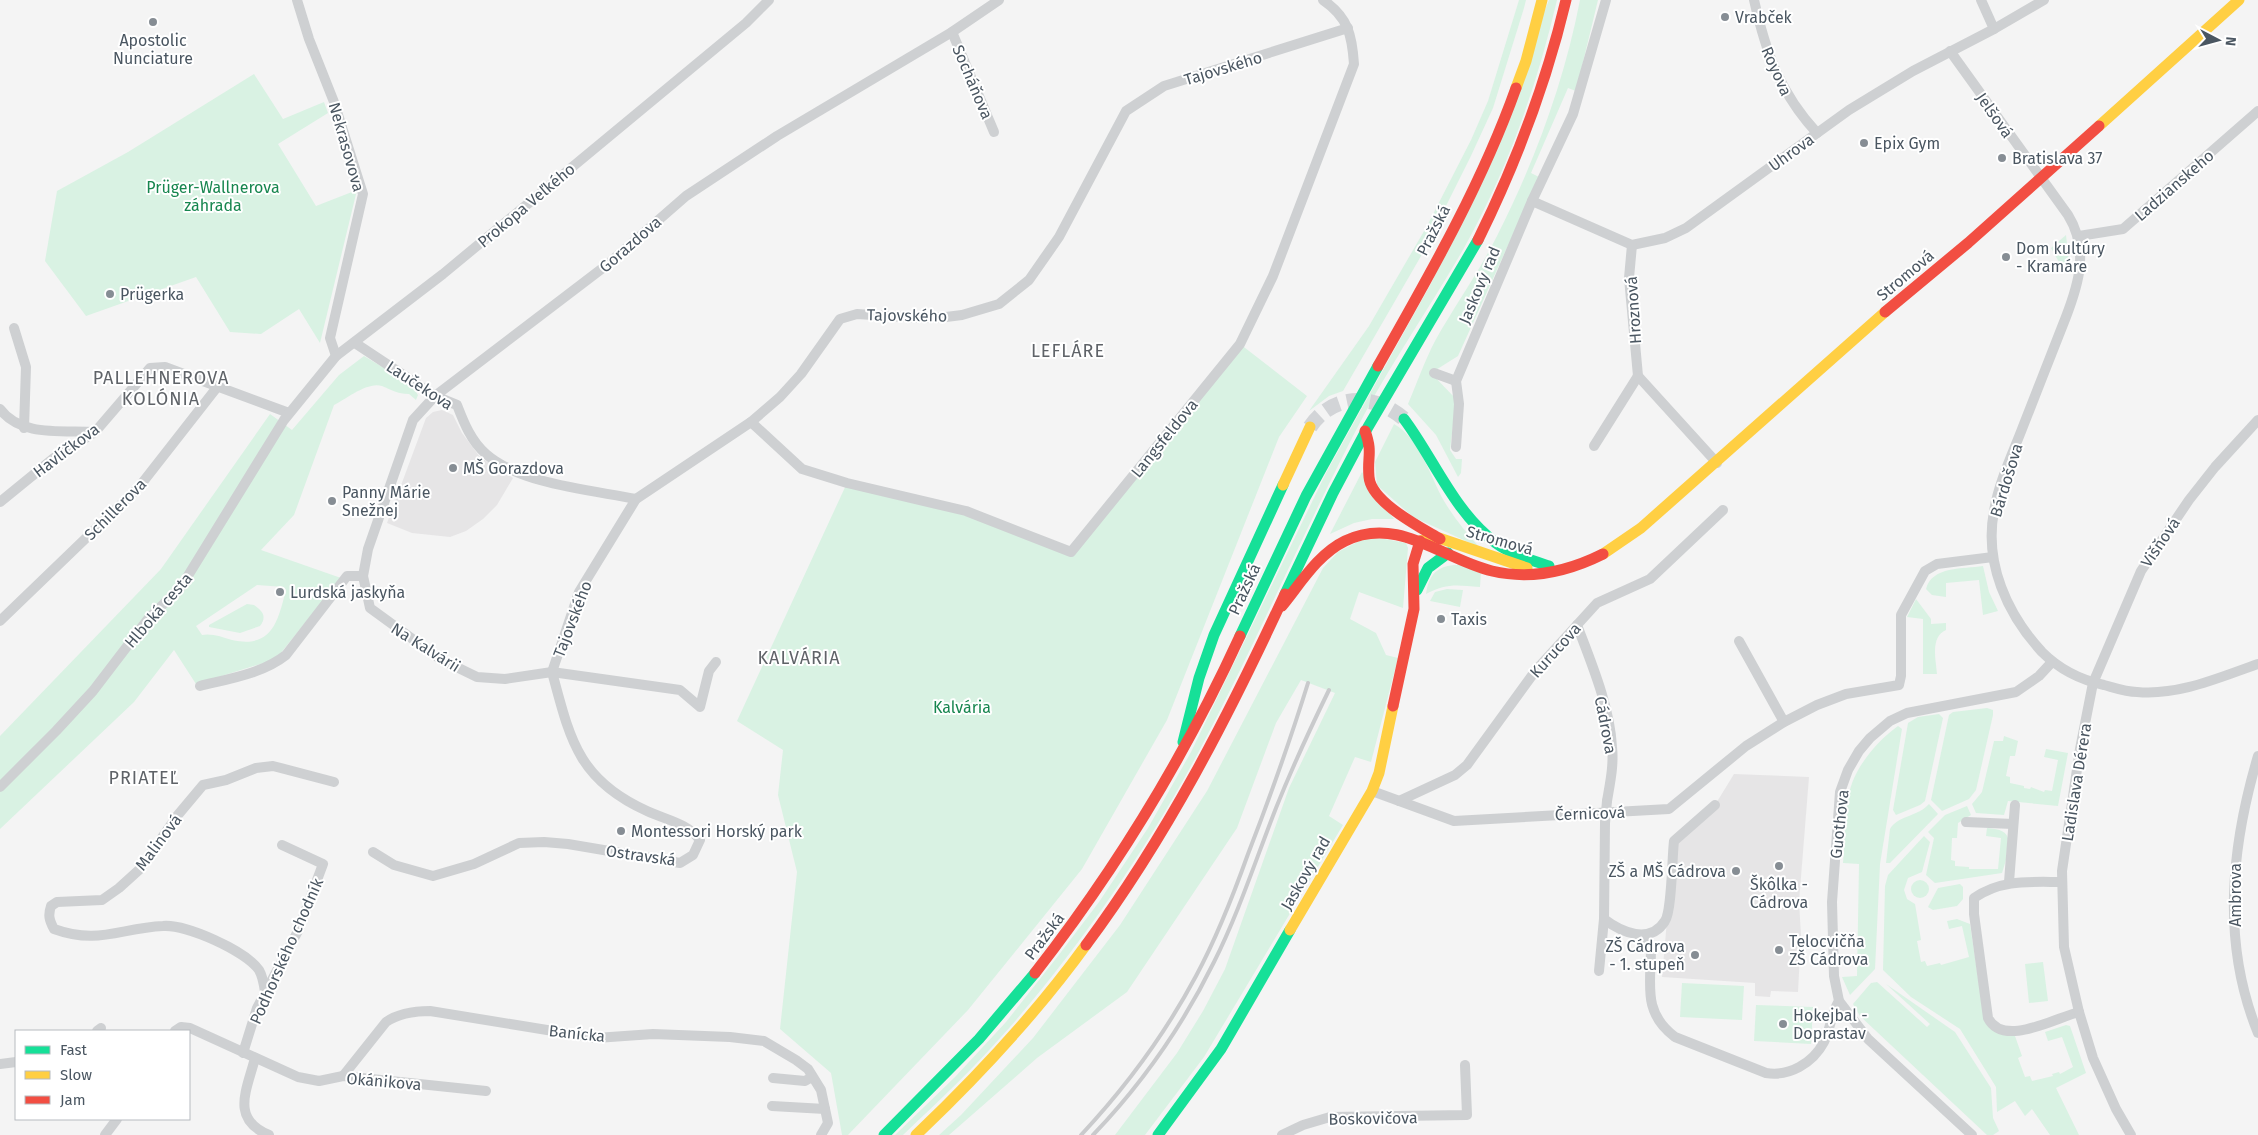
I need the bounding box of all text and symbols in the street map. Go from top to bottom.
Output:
place label: Vrabček [1735,8,1793,27]
marker: Vrabček [1719,11,1731,23]
north arrow [2193,15,2243,65]
marker: Apostolic Nunciature [147,16,159,28]
place label: Apostolic Nunciature [113,31,193,68]
text: N [2221,36,2239,47]
street label: Socháňova [948,42,997,122]
street label: Royova [1757,44,1796,99]
street label: Tajovského [1182,48,1264,89]
street label: Jelšová [1972,89,2017,142]
street label: Nekrasovova [325,100,368,194]
street label: Uhrova [1765,130,1818,175]
place label: Epix Gym [1874,134,1940,153]
marker: Epix Gym [1858,137,1870,149]
street label: Ladzianskeho [2131,146,2218,225]
place label: Bratislava 37 [2012,149,2102,168]
marker: Bratislava 37 [1996,152,2008,164]
street label: Prokopa Veľkého [474,159,579,252]
park label: Prüger-Wallnerova záhrada [146,178,280,215]
street label: Pražská [1413,202,1454,259]
street label: Gorazdova [595,212,665,276]
place label: Dom kultúry - Kramáre [2016,239,2105,276]
street label: Jaskový rad [1455,244,1504,327]
street label: Stromová [1873,246,1938,305]
marker: Dom kultúry - Kramáre [2000,251,2012,263]
street label: Hroznová [1622,275,1645,344]
place label: Prügerka [120,285,184,304]
marker: Prügerka [104,288,116,300]
street label: Tajovského [867,305,947,326]
district label: LEFLÁRE [1031,339,1105,362]
street label: Laučekova [383,357,457,414]
district label: PALLEHNEROVA KOLÓNIA [93,367,229,410]
street label: Langsfeldova [1127,395,1202,481]
street label: Havlíčkova [30,419,103,481]
street label: Bárdošova [1986,441,2027,519]
place label: MŠ Gorazdova [463,458,564,478]
marker: MŠ Gorazdova [447,462,459,474]
street label: Schillerova [81,475,150,544]
place label: Panny Márie Snežnej [342,483,430,520]
marker: Panny Márie Snežnej [326,495,338,507]
street label: Višňová [2137,514,2184,571]
street label: Stromová [1464,522,1536,559]
street label: Pražská [1224,561,1265,618]
street label: Hlboká cesta [121,569,196,652]
street label: Tajovského [549,578,596,660]
place label: Lurdská jaskyňa [290,583,405,602]
marker: Lurdská jaskyňa [274,586,286,598]
place label: Taxis [1451,610,1487,629]
marker: Taxis [1435,613,1447,625]
street label: Na Kalvárii [388,619,464,676]
street label: Kurucova [1526,619,1585,682]
district label: KALVÁRIA [757,646,841,669]
street label: Cádrova [1591,695,1620,756]
park label: Kalvária [933,698,991,717]
street label: Ladislava Dérera [2058,722,2095,843]
district label: PRIATEĽ [109,767,179,789]
street label: Guothova [1826,788,1853,860]
street label: Černicová [1554,802,1626,824]
street label: Malinová [131,811,186,874]
place label: Montessori Horský park [631,822,803,841]
marker: Montessori Horský park [615,825,627,837]
street label: Jaskový rad [1277,833,1334,914]
street label: Ostravská [605,841,677,870]
marker: Škôlka - Cádrova [1773,860,1785,872]
place label: ZŠ a MŠ Cádrova [1608,861,1726,881]
street label: Ambrova [2226,863,2245,927]
marker: ZŠ a MŠ Cádrova [1730,865,1742,877]
place label: Škôlka - Cádrova [1750,874,1808,912]
street label: Podhorského chodník [246,875,328,1027]
street label: Pražská [1020,909,1068,964]
place label: Telocvičňa ZŠ Cádrova [1789,932,1868,969]
place label: ZŠ Cádrova - 1. stupeň [1606,936,1685,974]
marker: Telocvičňa ZŠ Cádrova [1773,944,1785,956]
marker: ZŠ Cádrova - 1. stupeň [1689,949,1701,961]
place label: Hokejbal - Doprastav [1793,1006,1868,1043]
marker: Hokejbal - Doprastav [1777,1018,1789,1030]
street label: Banícka [548,1021,606,1046]
legend [15,1030,190,1120]
text: Fast [60,1041,87,1059]
text: Slow [60,1066,92,1084]
street label: Okánikova [346,1069,422,1094]
text: Jam [60,1091,86,1109]
street label: Boskovičova [1328,1108,1418,1129]

